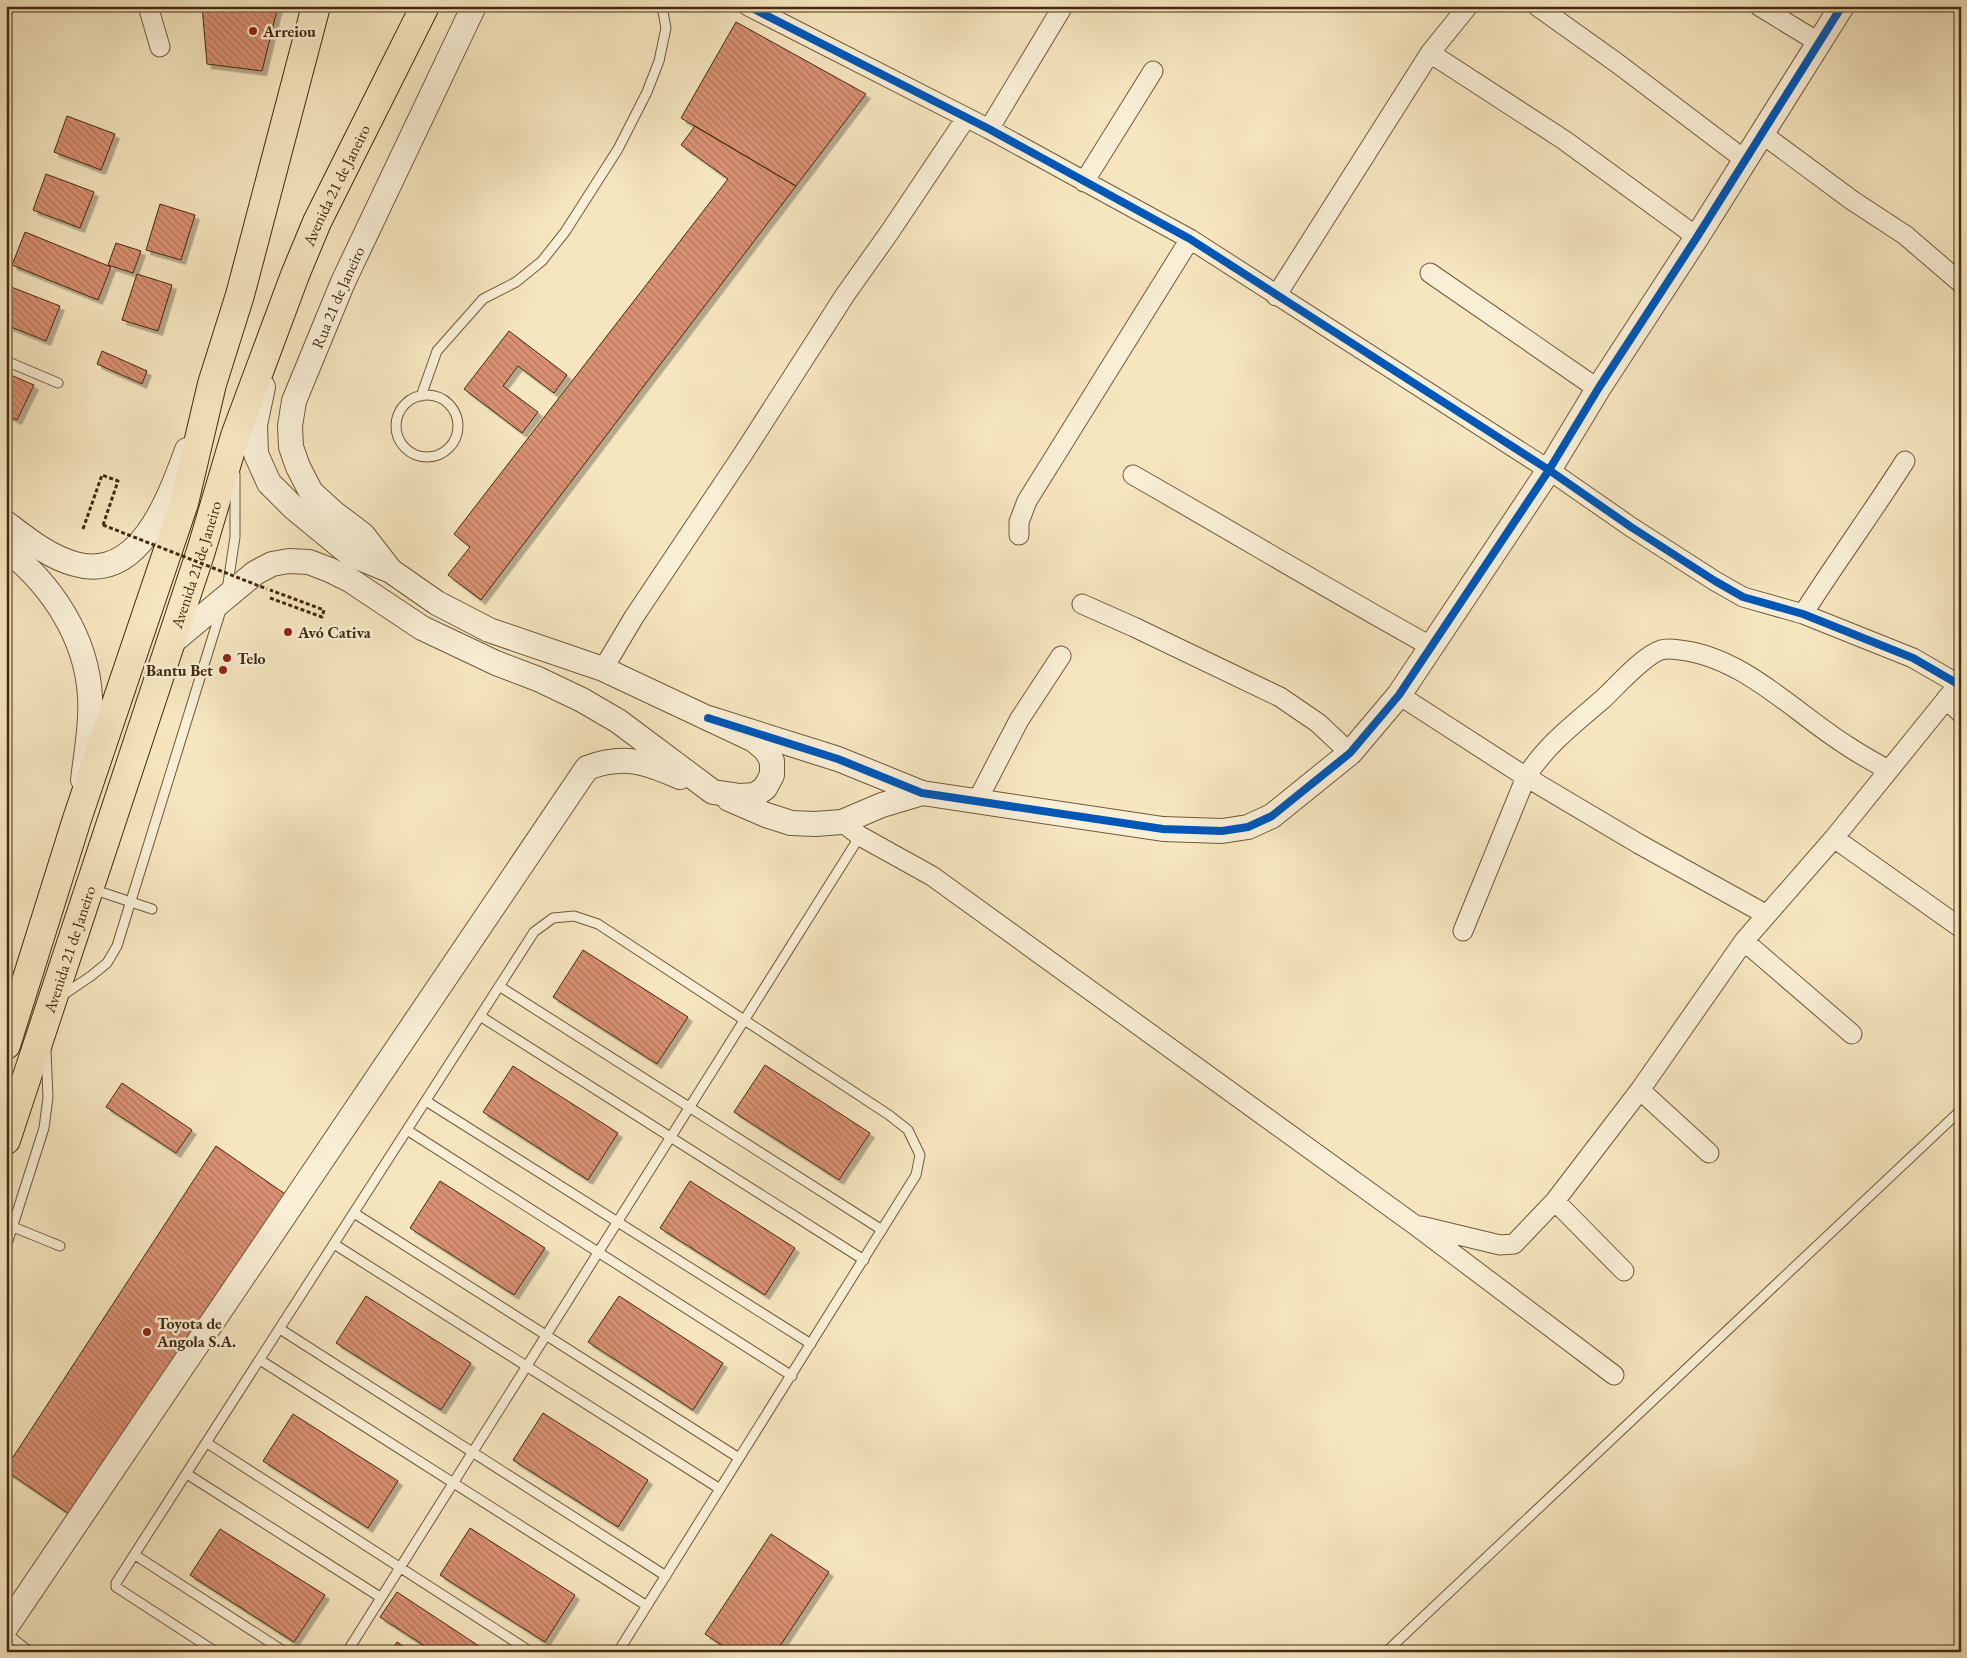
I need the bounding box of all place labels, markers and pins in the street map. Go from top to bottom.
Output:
place label: Arreiou [262,21,316,42]
marker: Arreiou [247,25,259,37]
place label: Avó Cativa [297,622,372,643]
marker: Avó Cativa [282,626,294,638]
place label: Telo [237,648,266,669]
marker: Telo [221,652,233,664]
place label: Bantu Bet [146,660,213,681]
marker: Bantu Bet [217,664,229,676]
place label: Toyota de Angola S.A. [156,1313,236,1352]
marker: Toyota de Angola S.A. [141,1326,153,1338]

